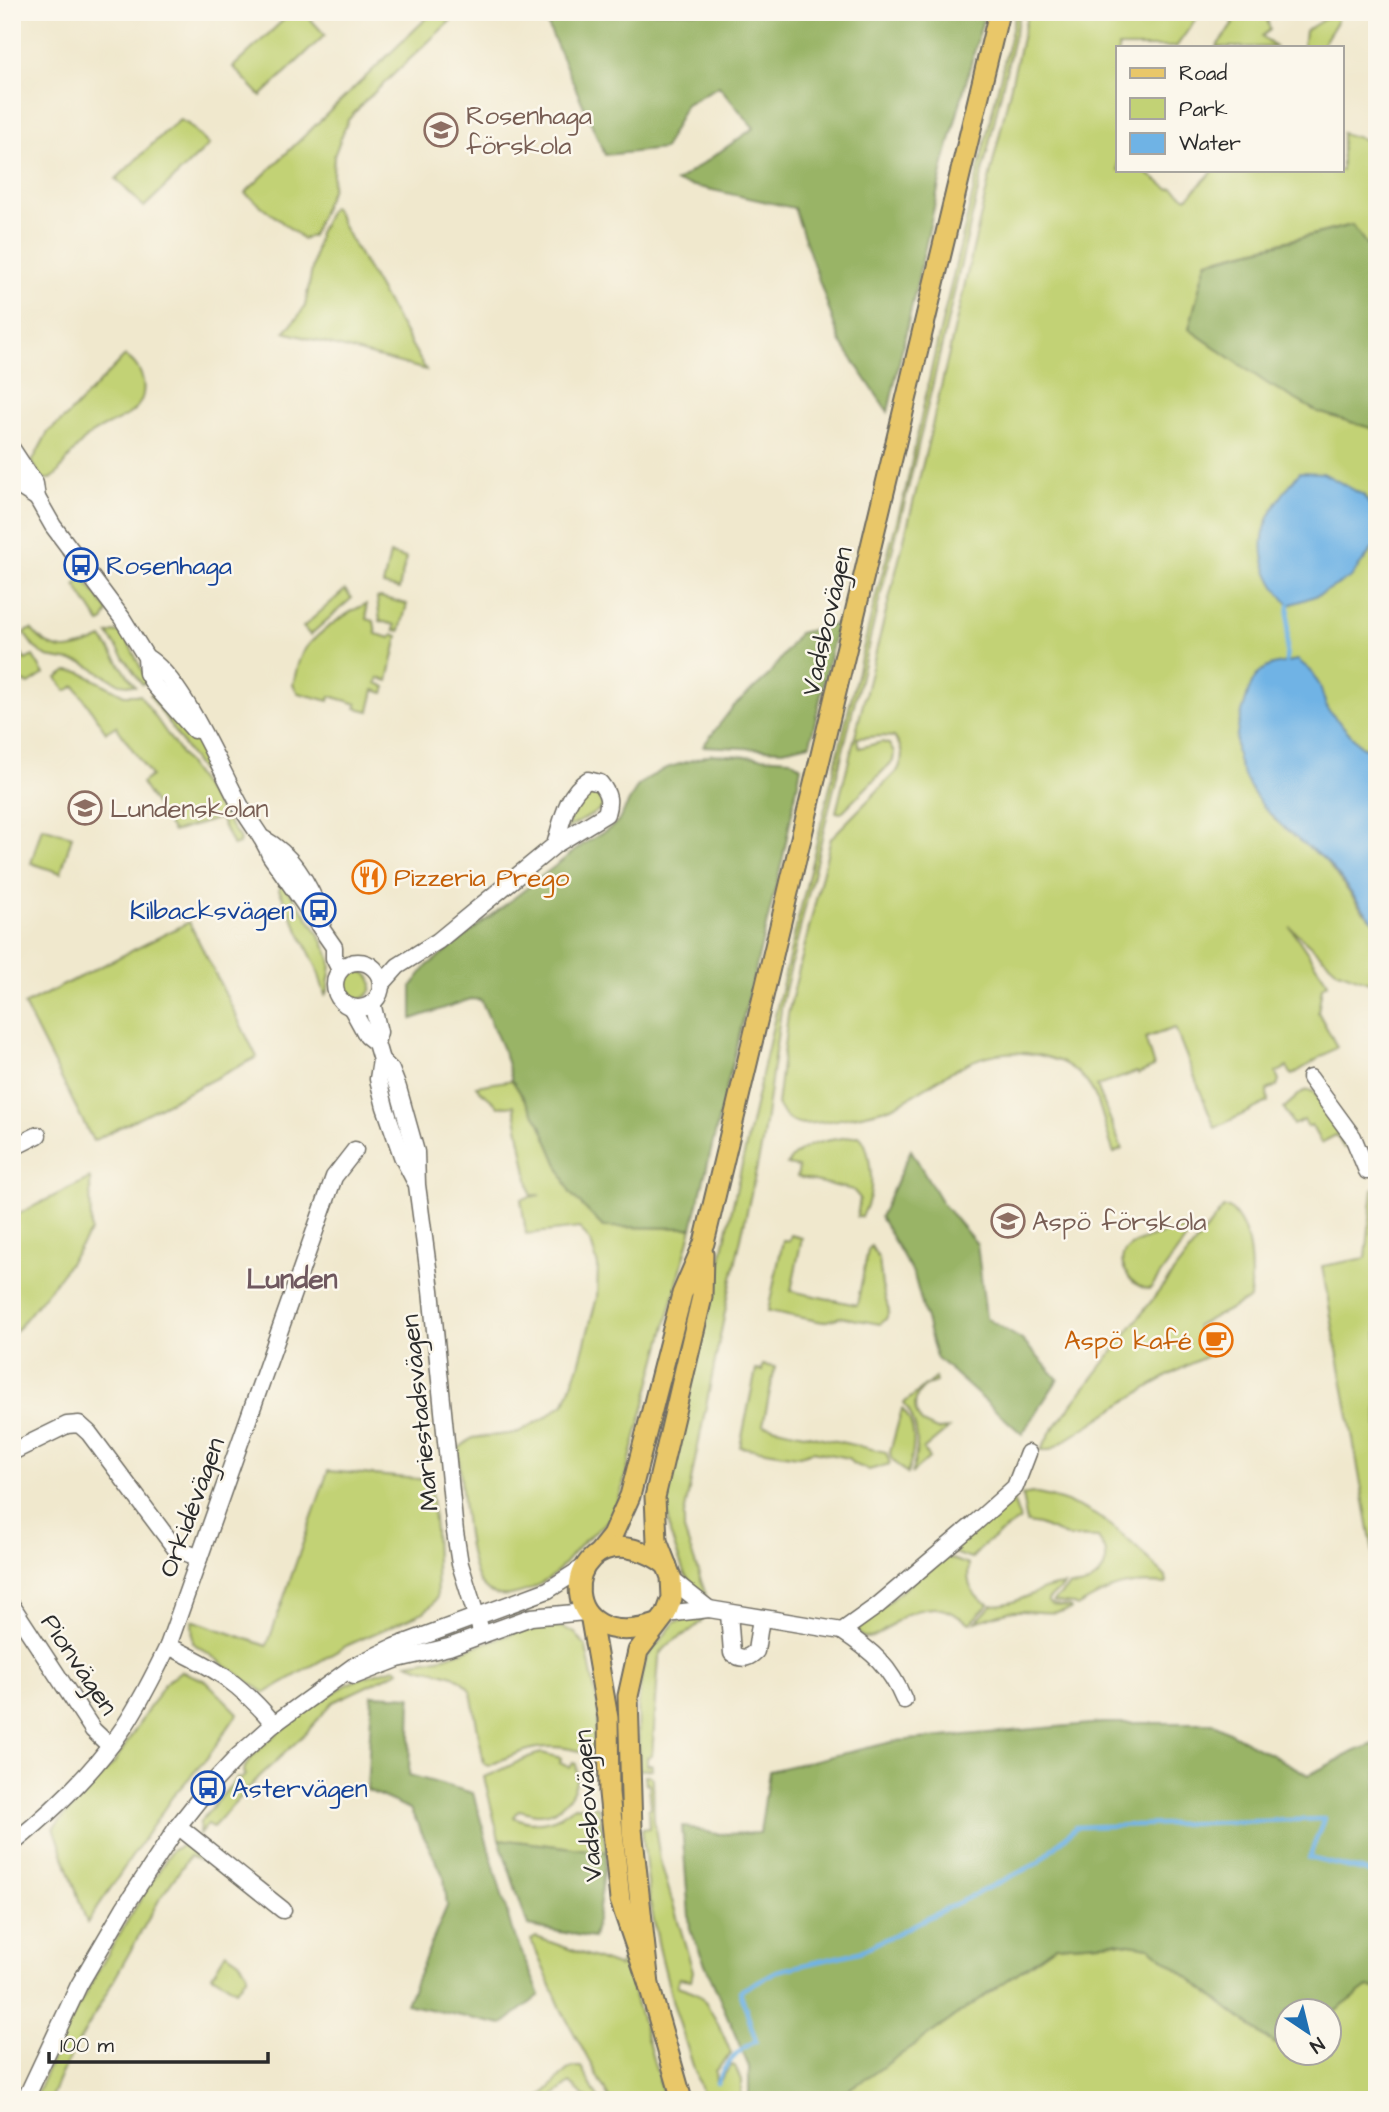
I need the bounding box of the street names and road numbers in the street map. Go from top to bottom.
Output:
street label: Vadsbovägen [792,543,864,700]
street label: Mariestadsvägen [392,1313,450,1513]
street label: Orkidévägen [150,1432,236,1583]
street label: Pionvägen [30,1607,126,1724]
street label: Vadsbovägen [565,1729,613,1883]

